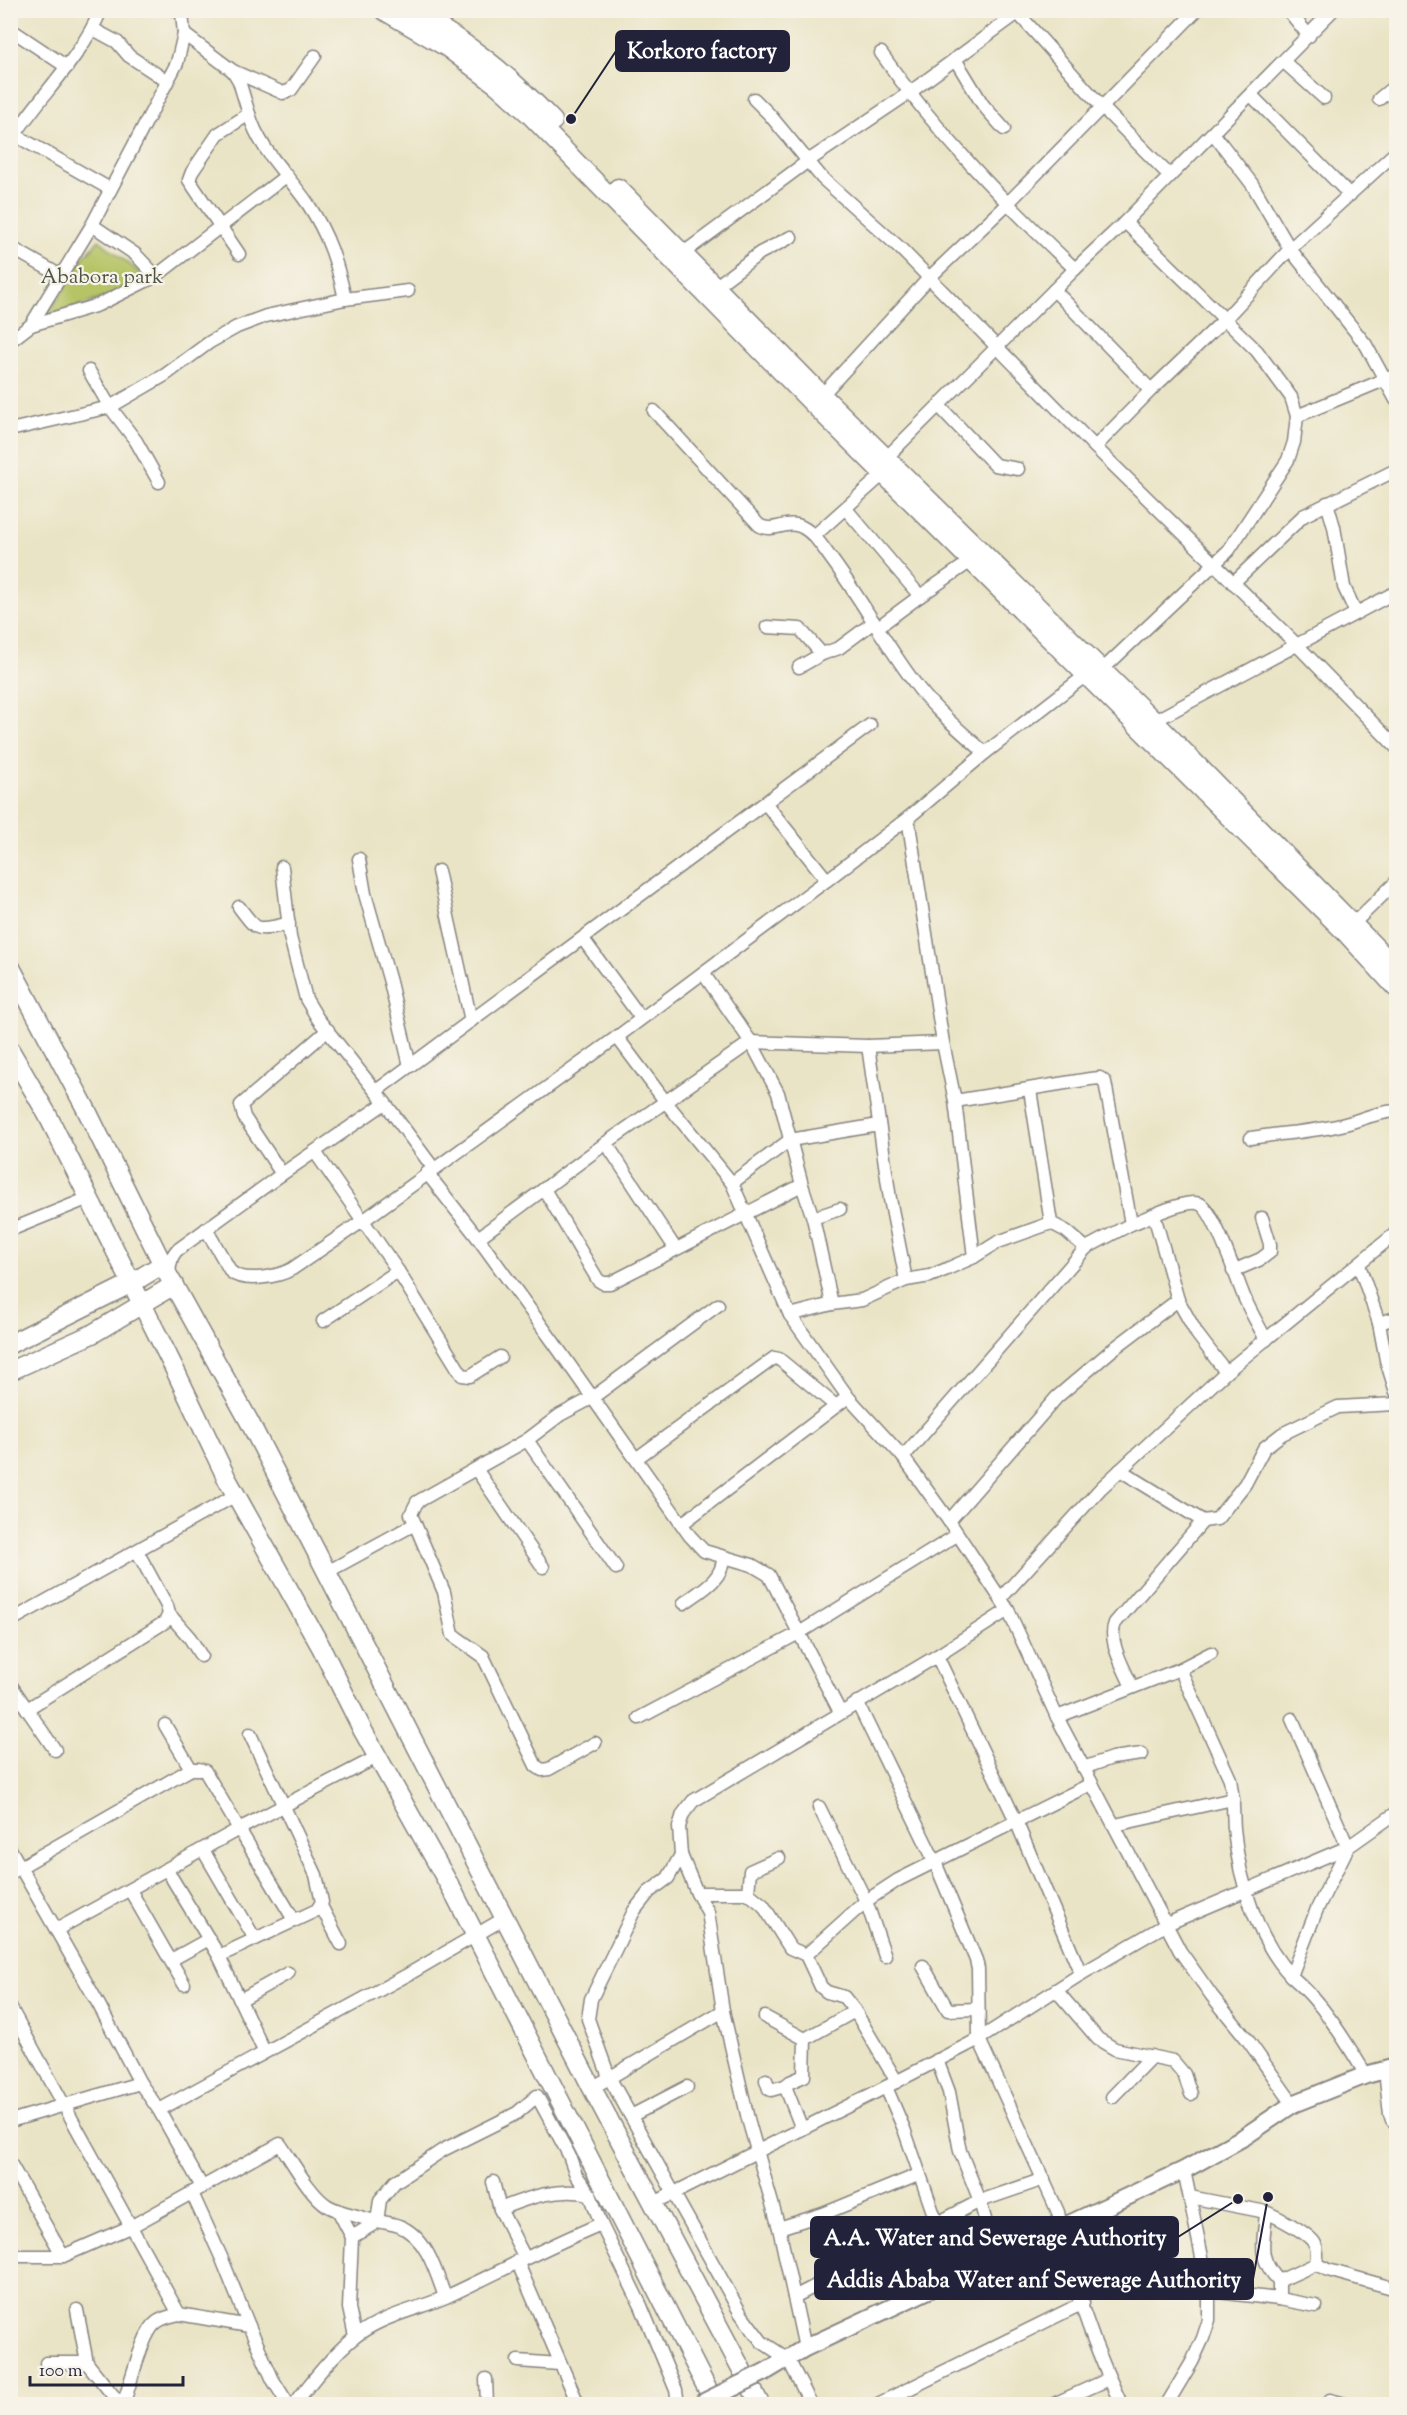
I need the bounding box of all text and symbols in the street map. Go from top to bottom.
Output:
callout: Korkoro factory [616,31,789,71]
text: Korkoro factory [627,37,777,69]
park label: Ababora park [40,263,164,293]
callout: A.A. Water and Sewerage Authority [811,2217,1178,2257]
text: A.A. Water and Sewerage Authority [824,2224,1167,2256]
callout: Addis Ababa Water anf Sewerage Authority [815,2259,1253,2299]
text: Addis Ababa Water anf Sewerage Authority [827,2266,1241,2298]
scale bar [30,2349,183,2387]
text: 100 m [39,2359,83,2385]

